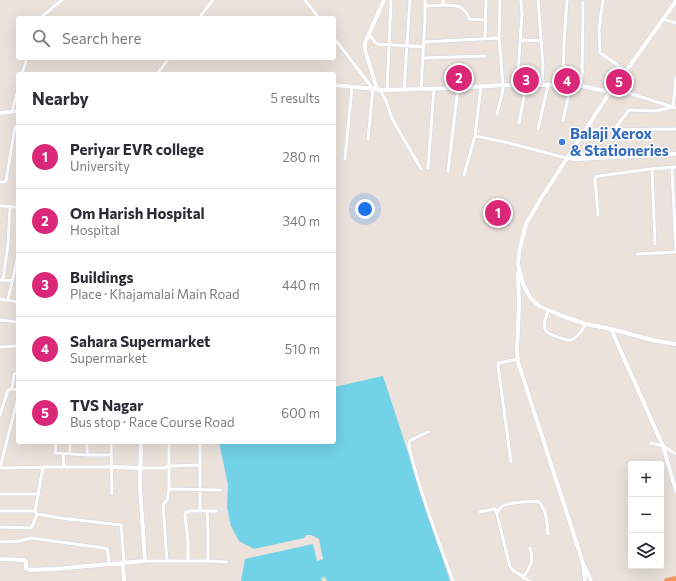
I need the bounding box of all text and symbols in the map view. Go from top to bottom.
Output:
search box [16,16,336,60]
icon: search [30,27,52,49]
text: Search here [62,29,141,47]
pin: 2 [446,63,472,93]
pin: 3 [513,65,539,95]
pin: 4 [554,66,580,96]
pin: 5 [606,67,632,97]
text: Nearby [32,88,89,109]
text: 5 results [270,90,320,106]
place label: Balaji Xerox & Stationeries [570,124,669,159]
marker: Balaji Xerox & Stationeries [557,137,567,147]
text: Periyar EVR college [70,140,204,158]
text: 1 [42,149,48,165]
text: 280 m [283,149,320,165]
text: University [70,158,130,174]
pin: 1 [485,198,511,228]
your location [355,199,375,219]
text: Om Harish Hospital [70,204,205,222]
text: 2 [41,213,49,229]
text: 340 m [282,213,320,229]
text: Hospital [70,222,120,238]
text: Buildings [70,268,134,286]
text: 3 [41,277,49,293]
text: 440 m [282,277,320,293]
text: Place · Khajamalai Main Road [70,286,240,302]
text: Sahara Supermarket [70,332,210,350]
text: 4 [41,341,49,357]
text: 510 m [285,341,320,357]
text: Supermarket [70,350,147,366]
text: TVS Nagar [70,396,143,414]
text: 5 [41,405,49,421]
text: 600 m [281,405,320,421]
text: Bus stop · Race Course Road [70,414,234,430]
map controls [628,461,664,569]
button: + [628,461,664,497]
button: − [628,497,664,533]
button: layers [628,533,664,569]

